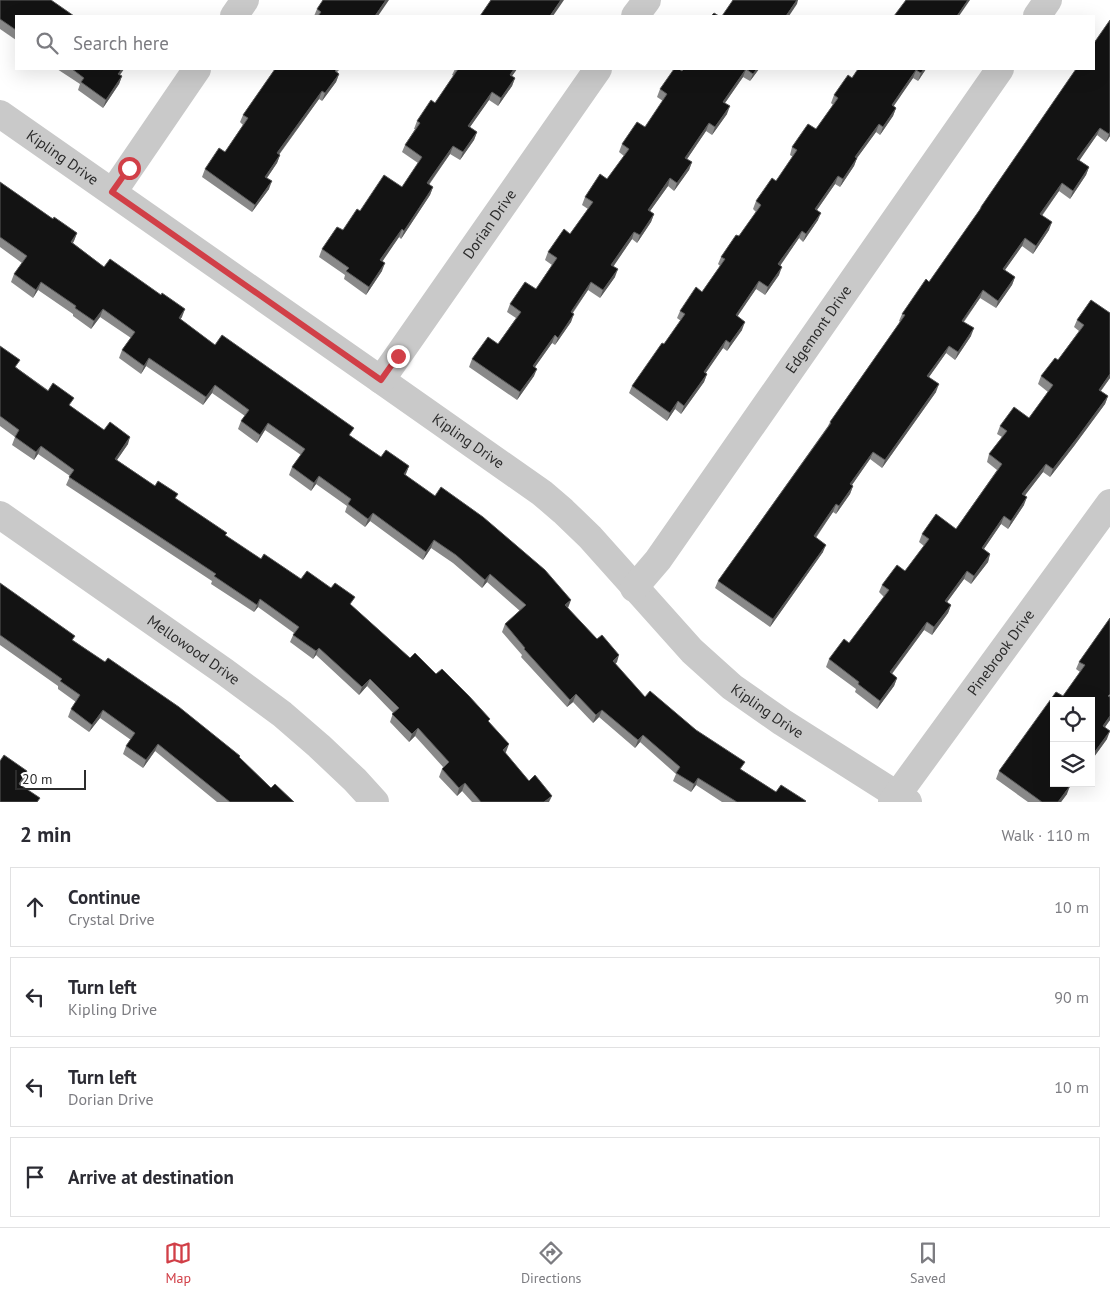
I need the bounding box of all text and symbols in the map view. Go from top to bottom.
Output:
search box [15,15,1095,70]
icon: search [33,29,61,57]
text: Search here [73,31,169,55]
street label: Kipling Drive [23,125,102,189]
route start [118,157,141,180]
street label: Dorian Drive [459,186,520,262]
street label: Edgemont Drive [781,281,856,377]
route end [387,345,410,368]
street label: Kipling Drive [429,409,508,472]
street label: Pinebrook Drive [963,605,1038,699]
street label: Mellowood Drive [144,611,244,689]
street label: Kipling Drive [728,679,807,742]
map controls [1050,697,1095,787]
button: locate [1050,697,1095,742]
button: layers [1050,742,1095,787]
scale bar [15,767,86,790]
text: 20 m [22,770,52,788]
text: 2 min [20,821,71,848]
text: Walk · 110 m [1001,825,1090,845]
text: Continue [68,885,140,909]
icon: ahead [21,893,49,921]
text: 10 m [1054,897,1089,917]
text: Crystal Drive [68,909,155,929]
text: Turn left [68,975,137,999]
icon: left [21,983,49,1011]
text: 90 m [1054,987,1089,1007]
text: Kipling Drive [68,999,157,1019]
text: Turn left [68,1065,137,1089]
icon: left [21,1073,49,1101]
text: 10 m [1054,1077,1089,1097]
text: Dorian Drive [68,1089,154,1109]
icon: arrive [21,1163,49,1191]
text: Arrive at destination [68,1165,234,1189]
tab: Map [164,1239,192,1287]
tab: Directions [521,1239,581,1287]
tab: Saved [910,1239,946,1287]

